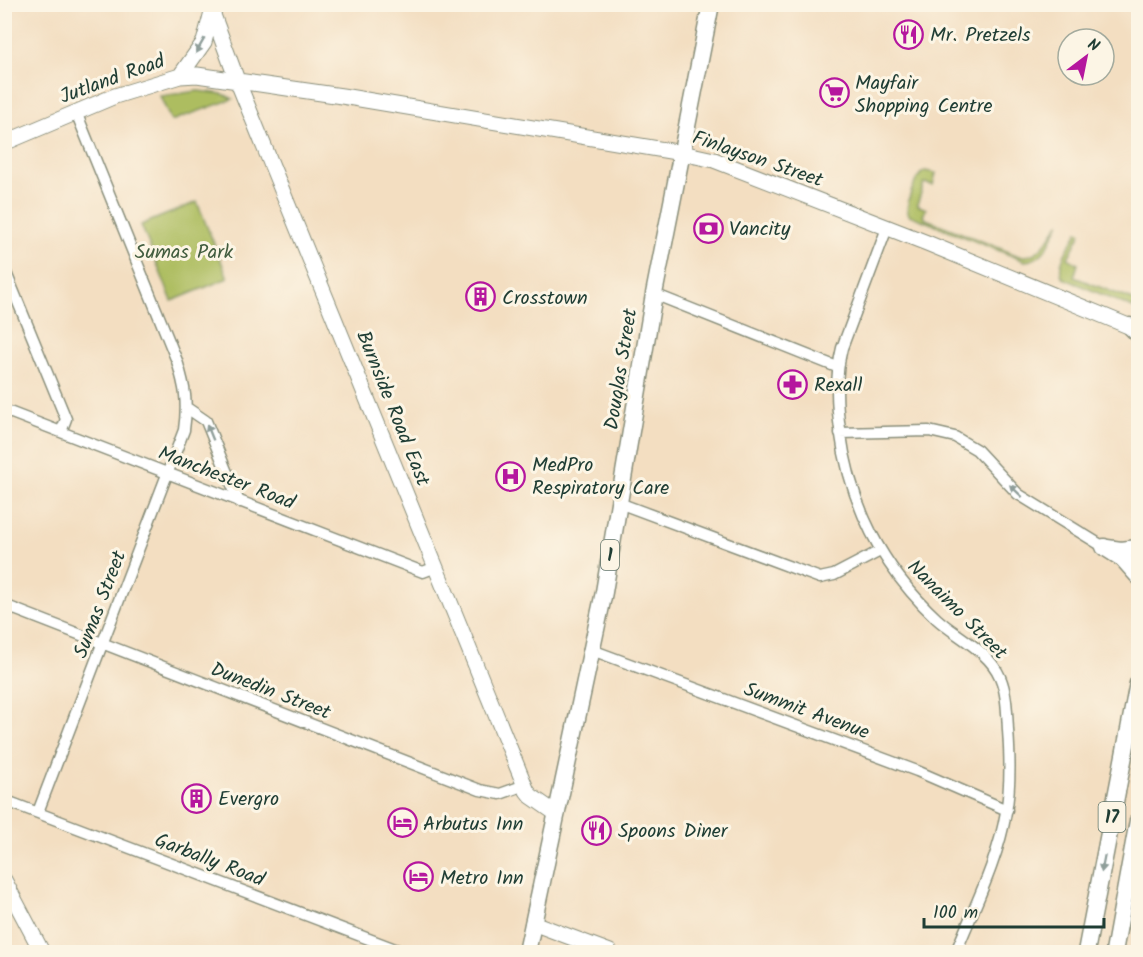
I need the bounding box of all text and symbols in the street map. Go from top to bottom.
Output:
restaurant icon: Mr. Pretzels [893,18,925,50]
place label: Mr. Pretzels [930,20,1031,52]
north arrow [1056,27,1116,87]
text: N [1082,32,1104,59]
one-way arrow [195,38,205,55]
street label: Jutland Road [56,46,171,114]
place label: Mayfair Shopping Centre [855,68,992,123]
supermarket icon: Mayfair Shopping Centre [818,77,850,109]
street label: Finlayson Street [688,123,827,197]
bank icon: Vancity [692,212,724,244]
place label: Vancity [729,214,791,246]
park label: Sumas Park [135,237,234,269]
building icon: Crosstown [465,281,497,313]
place label: Crosstown [502,283,588,315]
street label: Douglas Street [597,306,647,432]
street label: Burnside Road East [346,326,438,492]
pharmacy icon: Rexall [777,368,809,400]
place label: Rexall [814,370,862,402]
one-way arrow [205,422,215,440]
street label: Manchester Road [153,438,300,520]
place label: MedPro Respiratory Care [532,450,669,505]
hospital icon: MedPro Respiratory Care [495,460,527,492]
one-way arrow [1009,485,1024,498]
road number: 1 [601,540,619,570]
street label: Sumas Street [66,546,136,663]
street label: Nanaimo Street [899,553,1015,668]
street label: Dunedin Street [206,654,335,730]
street label: Summit Avenue [739,674,874,749]
building icon: Evergro [181,782,213,814]
place label: Evergro [218,784,279,816]
road number: 17 [1098,802,1126,832]
hotel icon: Arbutus Inn [386,807,418,839]
place label: Arbutus Inn [423,809,523,841]
restaurant icon: Spoons Diner [581,814,613,846]
place label: Spoons Diner [618,816,729,848]
street label: Garbally Road [150,825,270,897]
one-way arrow [1098,854,1107,873]
hotel icon: Metro Inn [403,861,435,893]
place label: Metro Inn [440,863,524,895]
scale bar [924,891,1104,929]
text: 100 m [933,899,978,928]

